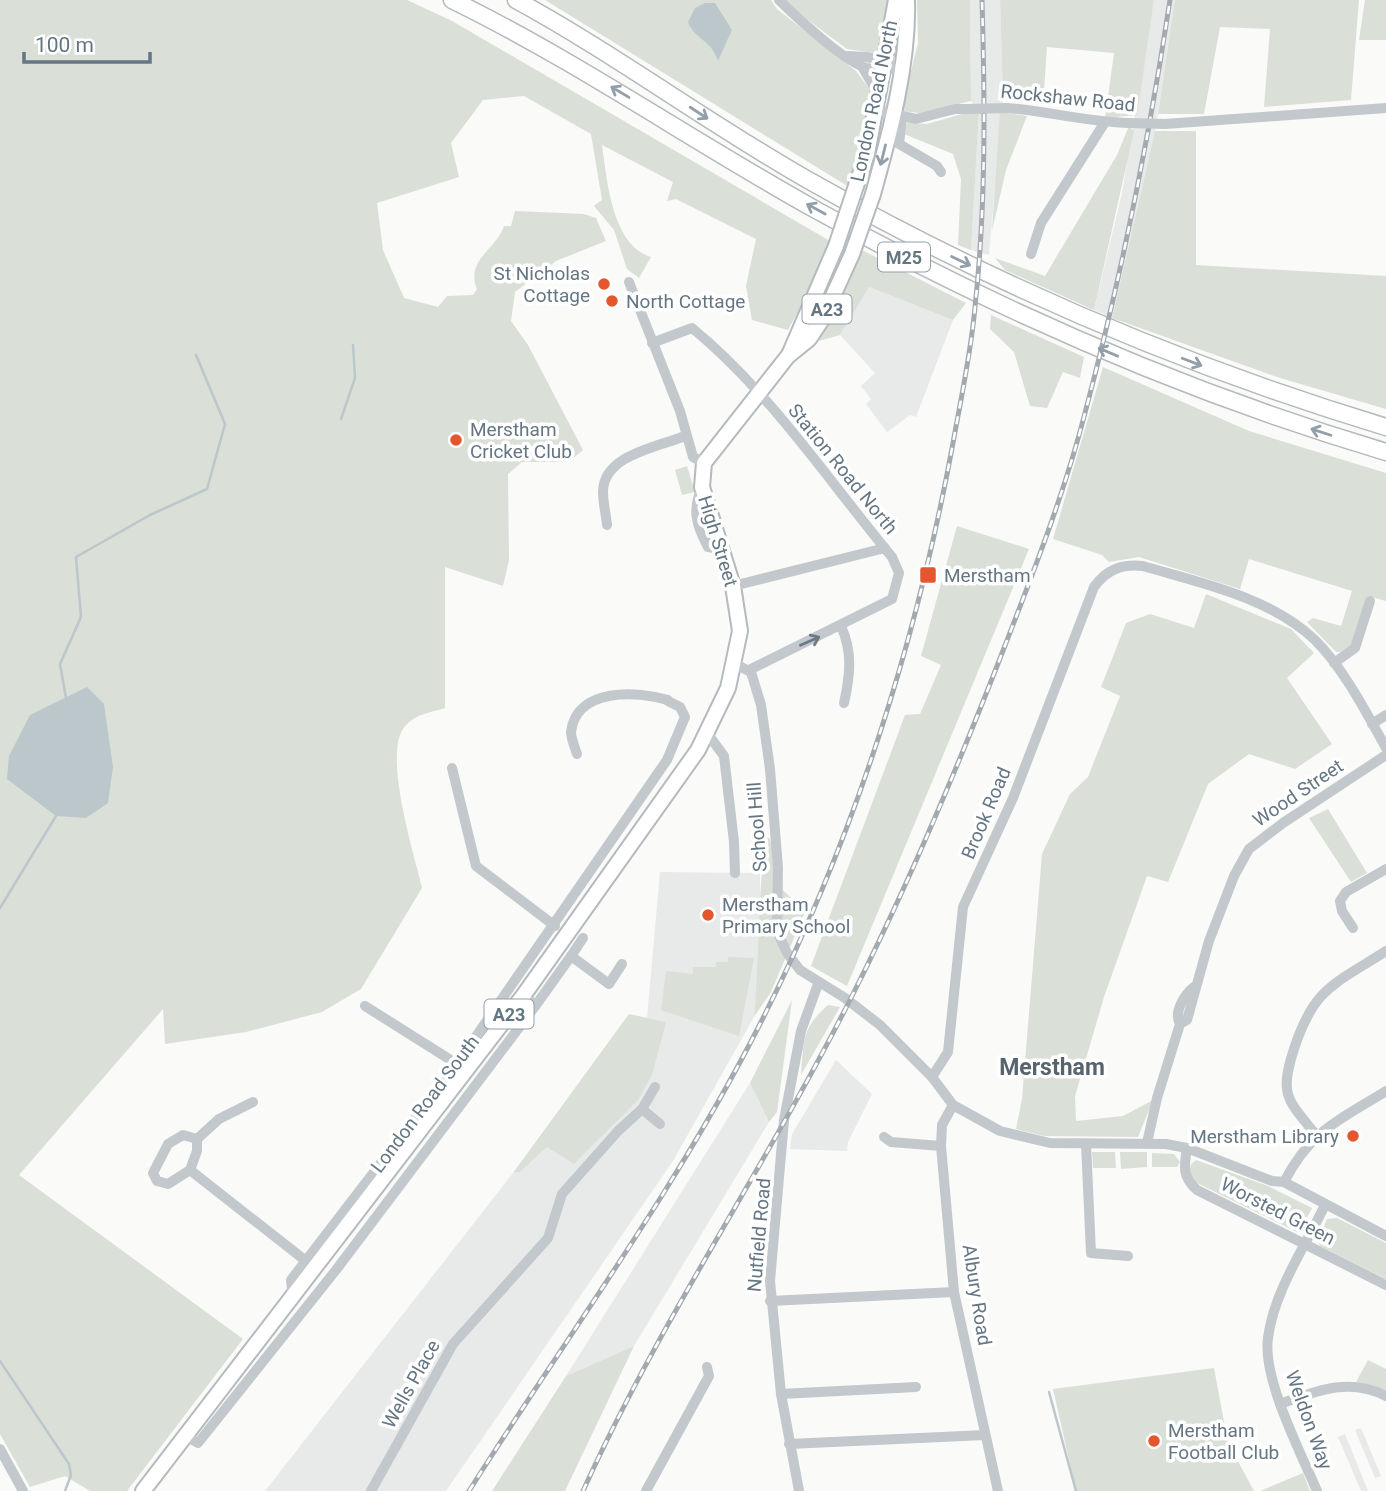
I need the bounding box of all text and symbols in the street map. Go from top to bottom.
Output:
street label: London Road North [846,18,902,184]
scale bar [24,21,150,65]
text: 100 m [35,33,94,57]
street label: Rockshaw Road [1000,79,1136,117]
one-way arrow [611,85,631,99]
one-way arrow [689,106,709,120]
one-way arrow [876,143,889,166]
one-way arrow [806,202,826,216]
road number: M25 [878,243,930,272]
one-way arrow [950,255,971,269]
place label: St Nicholas Cottage [494,262,590,307]
marker: St Nicholas Cottage [596,276,612,292]
place label: North Cottage [626,290,745,313]
marker: North Cottage [604,293,620,309]
road number: A23 [802,295,852,324]
one-way arrow [1097,345,1119,358]
one-way arrow [1180,357,1202,369]
street label: Station Road North [783,399,903,539]
place label: Merstham Cricket Club [470,418,572,463]
one-way arrow [1310,424,1332,437]
marker: Merstham Cricket Club [448,432,464,448]
street label: High Street [693,493,743,589]
place label: Merstham [944,564,1031,587]
marker: Merstham [918,565,938,585]
one-way arrow [799,633,820,646]
street label: Wood Street [1249,754,1347,832]
street label: Brook Road [956,764,1016,862]
street label: School Hill [742,781,772,873]
place label: Merstham Primary School [722,893,850,938]
marker: Merstham Primary School [700,907,716,923]
road number: A23 [484,1000,534,1028]
street label: London Road South [366,1031,484,1177]
district label: Merstham [999,1054,1105,1081]
place label: Merstham Library [1190,1125,1339,1148]
marker: Merstham Library [1345,1128,1361,1144]
street label: Worsted Green [1217,1172,1339,1250]
street label: Nutfield Road [743,1177,775,1293]
street label: Albury Road [958,1243,996,1347]
street label: Wells Place [377,1336,445,1432]
street label: Weldon Way [1280,1367,1338,1473]
place label: Merstham Football Club [1168,1419,1279,1464]
marker: Merstham Football Club [1146,1433,1162,1449]

